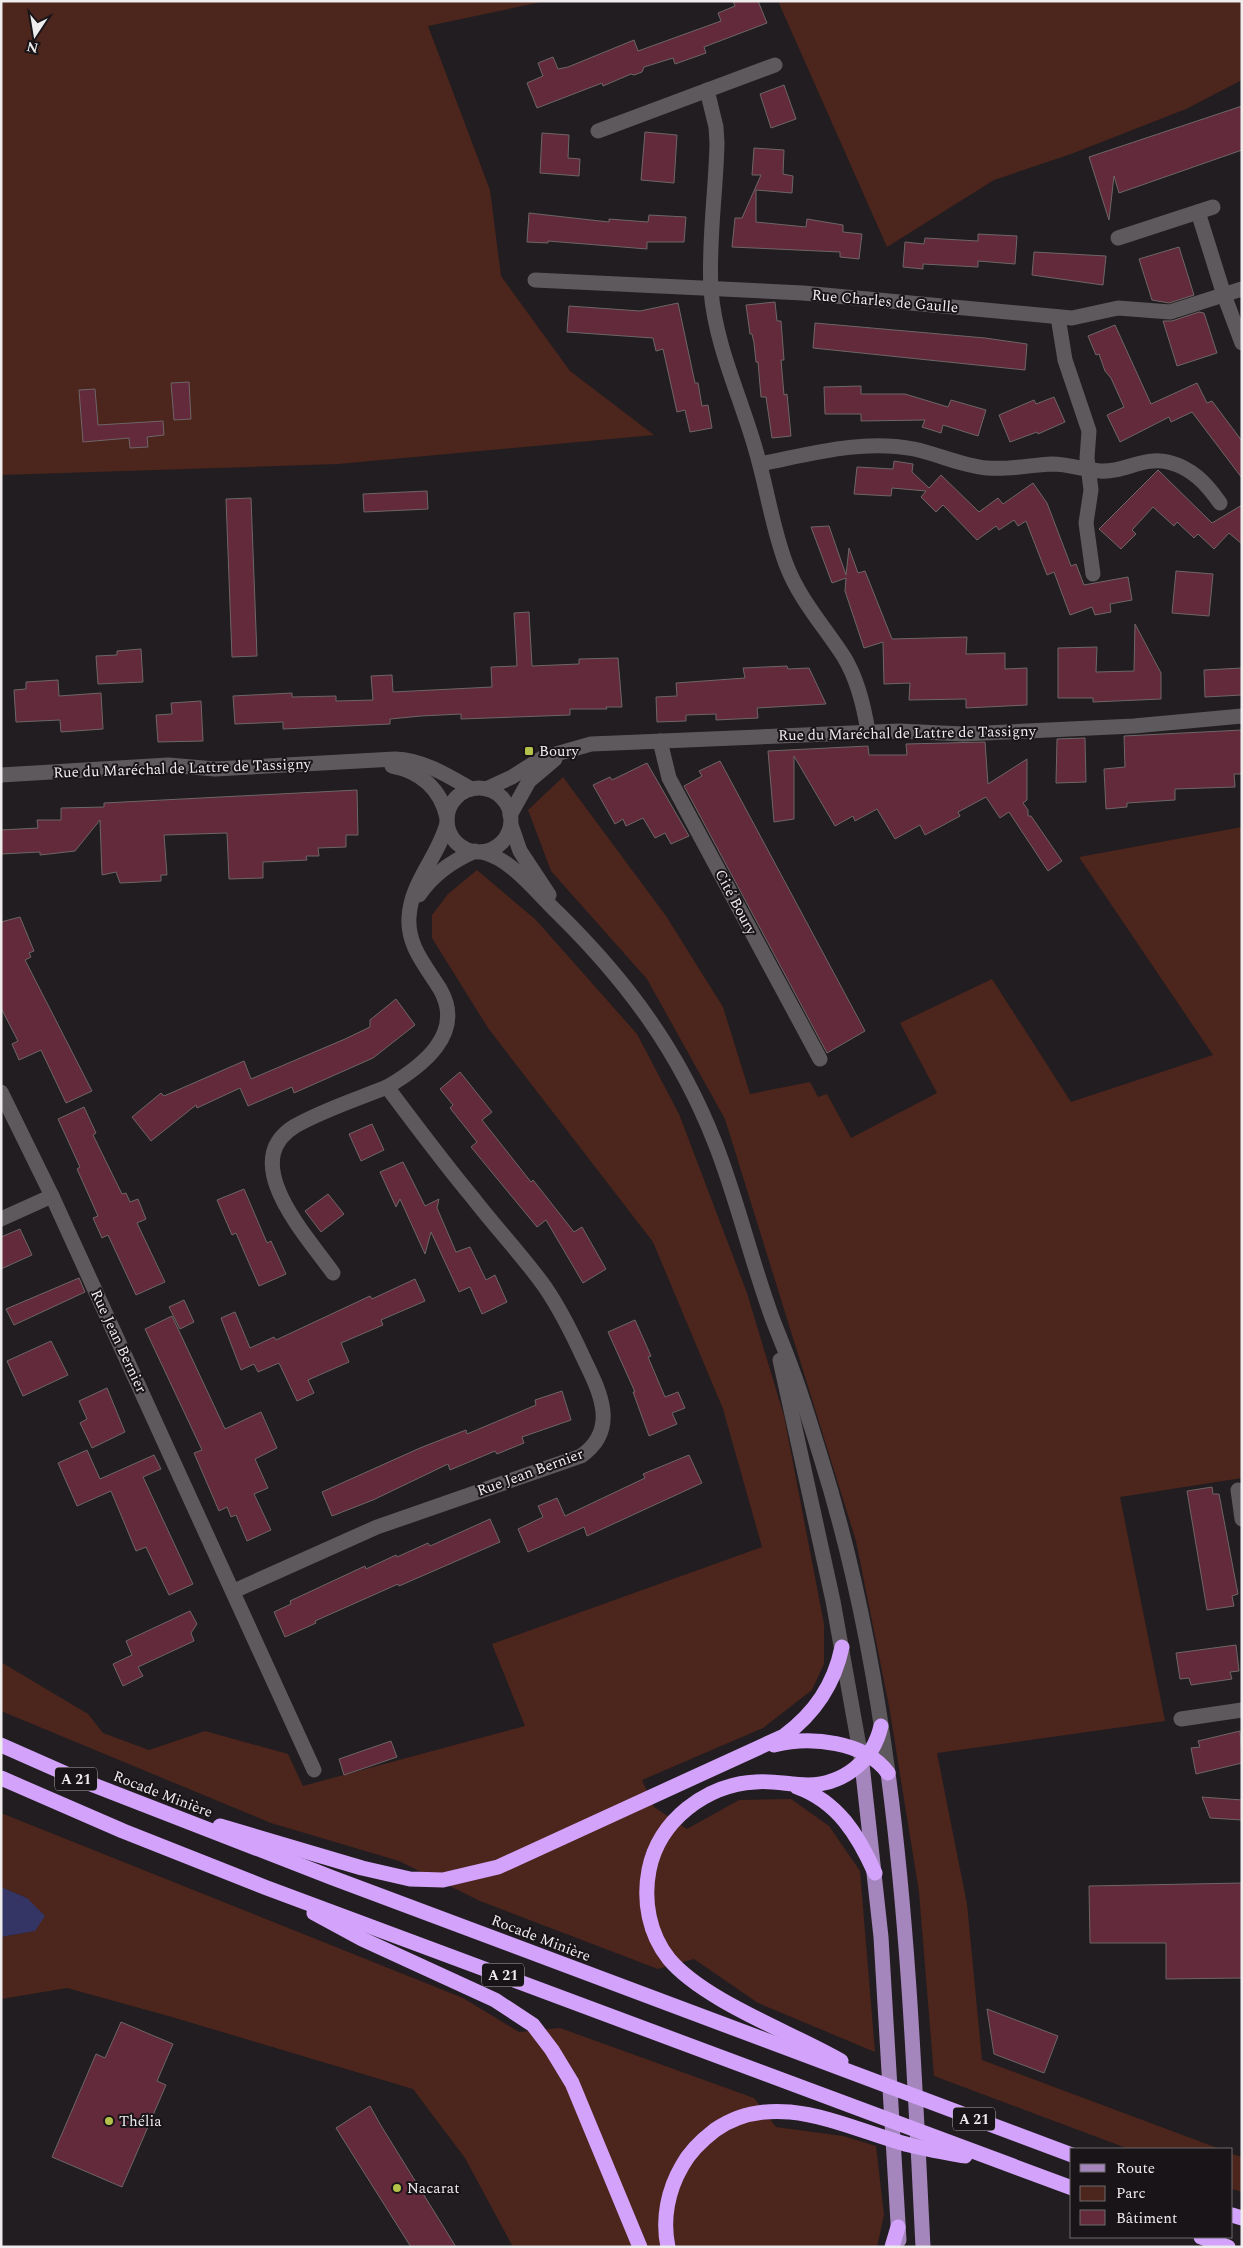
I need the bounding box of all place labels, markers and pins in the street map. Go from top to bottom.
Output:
place label: Boury [539,740,579,763]
marker: Boury [523,745,535,757]
place label: Thélia [119,2110,162,2133]
marker: Thélia [103,2115,115,2127]
place label: Nacarat [407,2177,459,2200]
marker: Nacarat [391,2182,403,2194]

